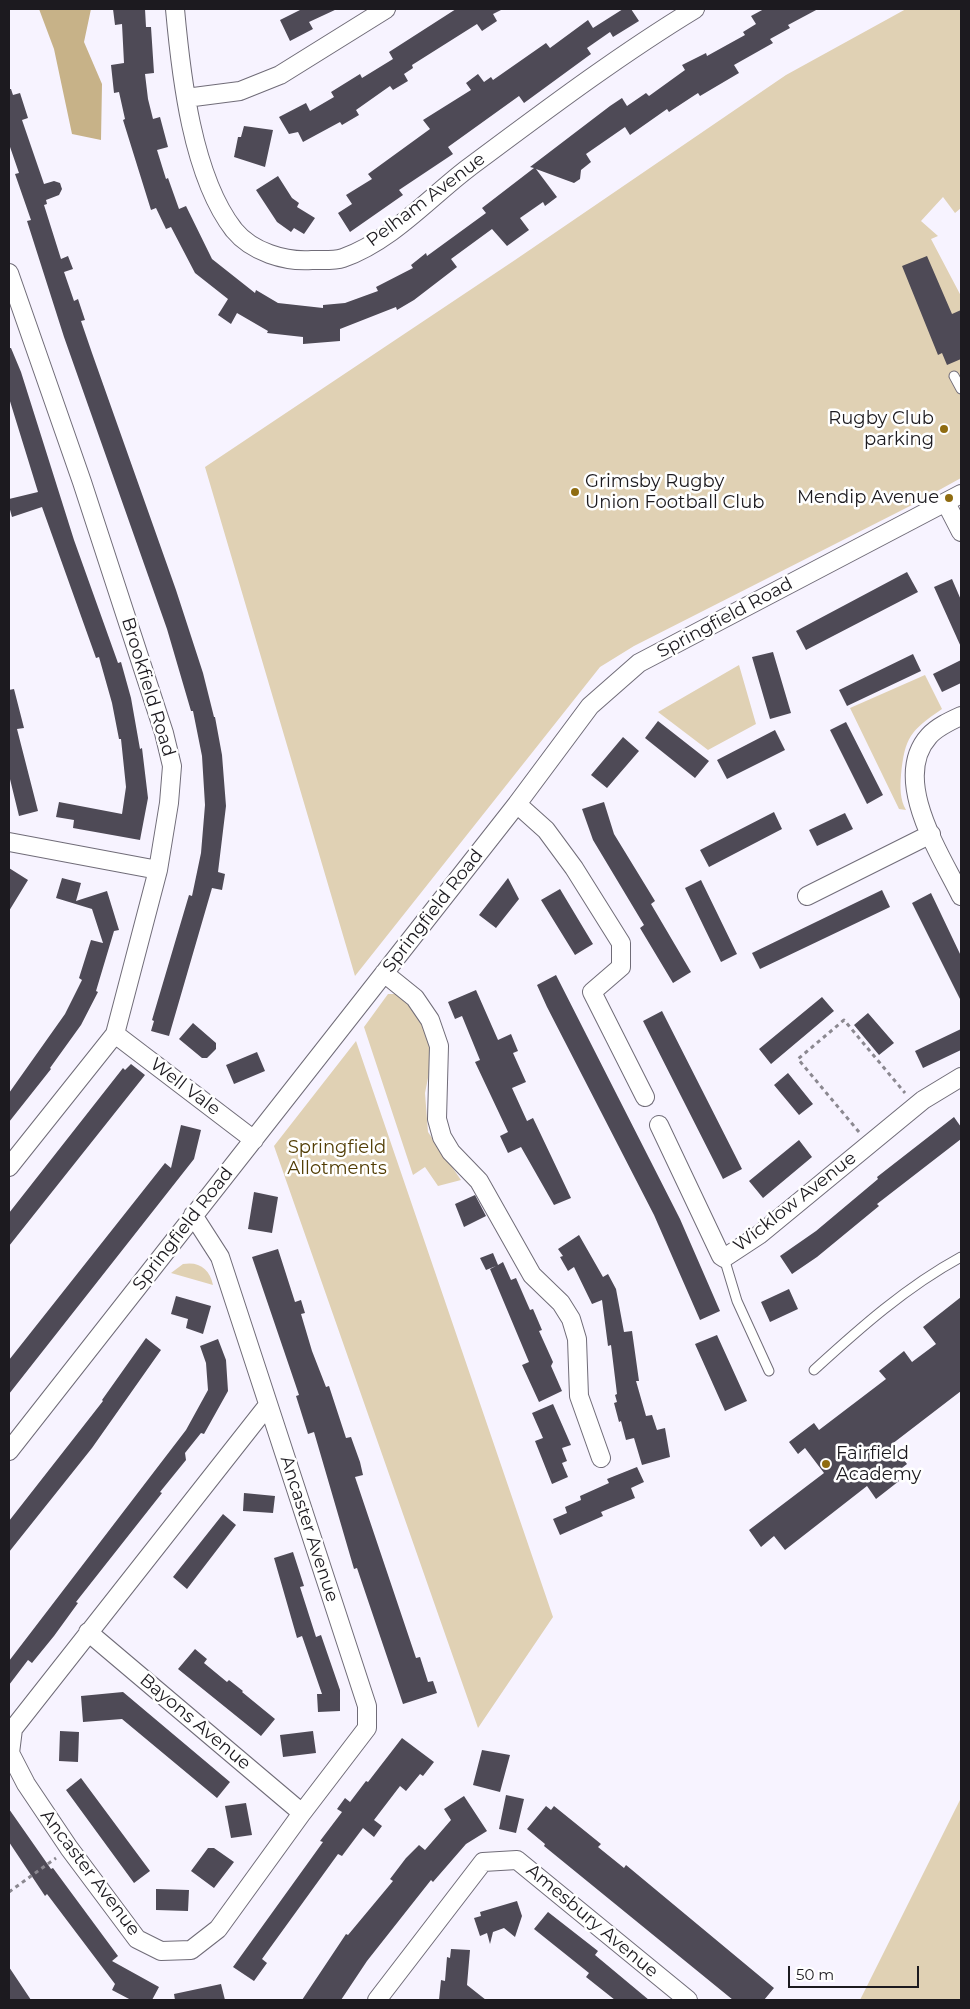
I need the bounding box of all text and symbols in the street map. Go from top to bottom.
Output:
street label: Pelham Avenue [362,148,490,252]
place label: Rugby Club parking [828,408,934,450]
marker: Rugby Club parking [938,423,950,435]
place label: Grimsby Rugby Union Football Club [585,471,764,514]
marker: Grimsby Rugby Union Football Club [569,486,581,498]
place label: Mendip Avenue [797,487,939,509]
marker: Mendip Avenue [943,492,955,504]
street label: Springfield Road [654,573,796,663]
street label: Brookfield Road [117,615,179,759]
street label: Springfield Road [378,845,488,977]
street label: Well Vale [146,1054,224,1120]
park label: Springfield Allotments [287,1137,387,1180]
street label: Wicklow Avenue [729,1147,861,1257]
street label: Springfield Road [128,1163,238,1295]
place label: Fairfield Academy [836,1443,921,1486]
street label: Ancaster Avenue [275,1453,343,1605]
marker: Fairfield Academy [820,1458,832,1470]
street label: Bayons Avenue [135,1669,255,1775]
street label: Ancaster Avenue [36,1806,144,1940]
street label: Amesbury Avenue [522,1860,662,1982]
scale bar [790,1956,921,1988]
text: 50 m [796,1965,834,1984]

